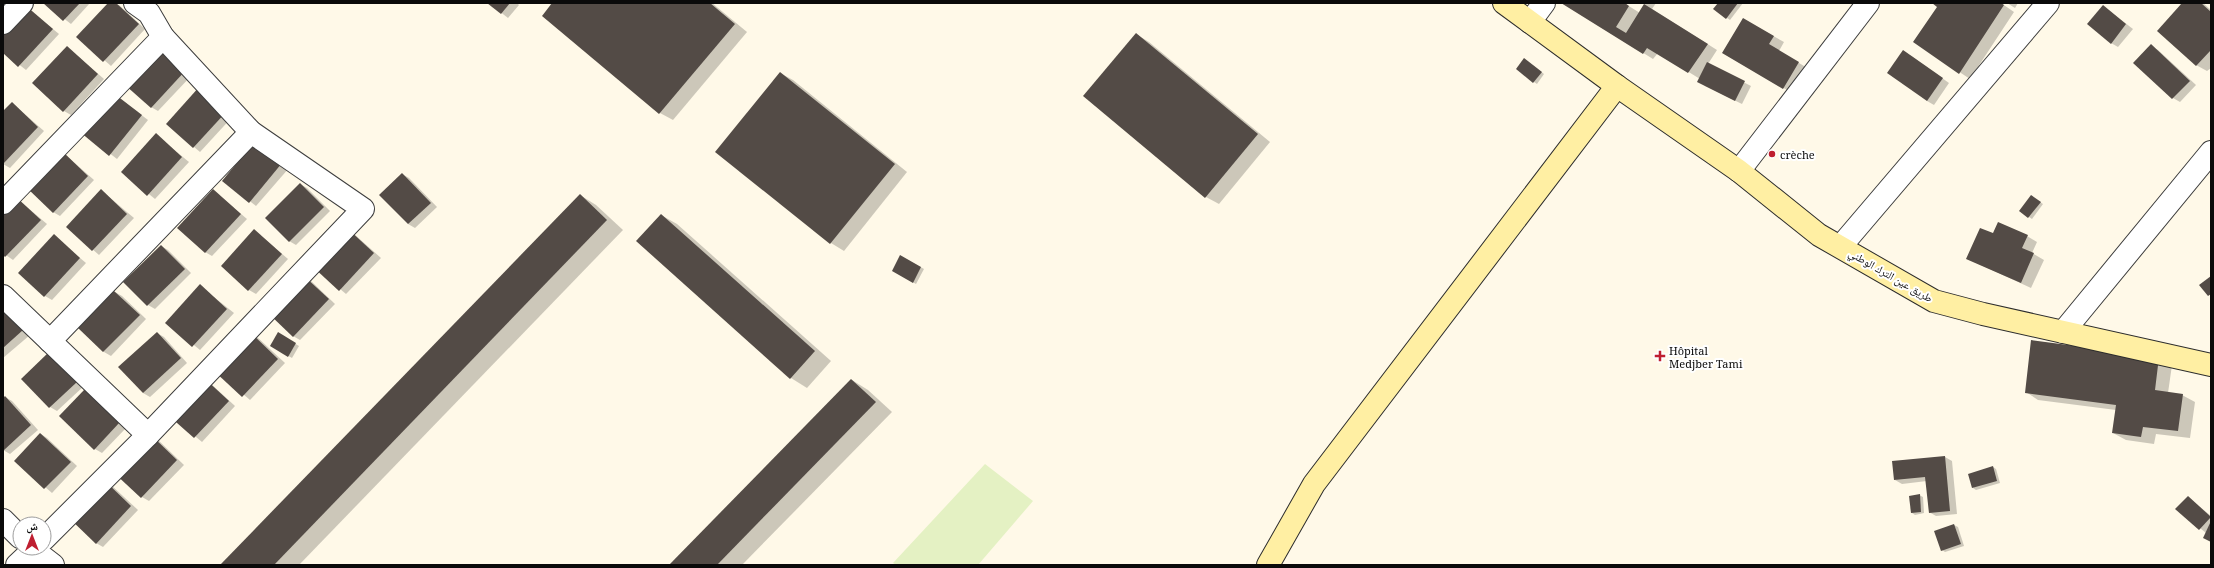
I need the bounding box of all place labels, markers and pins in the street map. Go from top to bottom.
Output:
place label: crèche [1780,147,1815,162]
marker: crèche [1767,149,1777,159]
place label: Hôpital Medjber Tami [1669,343,1743,371]
marker: Hôpital Medjber Tami [1654,350,1666,362]

